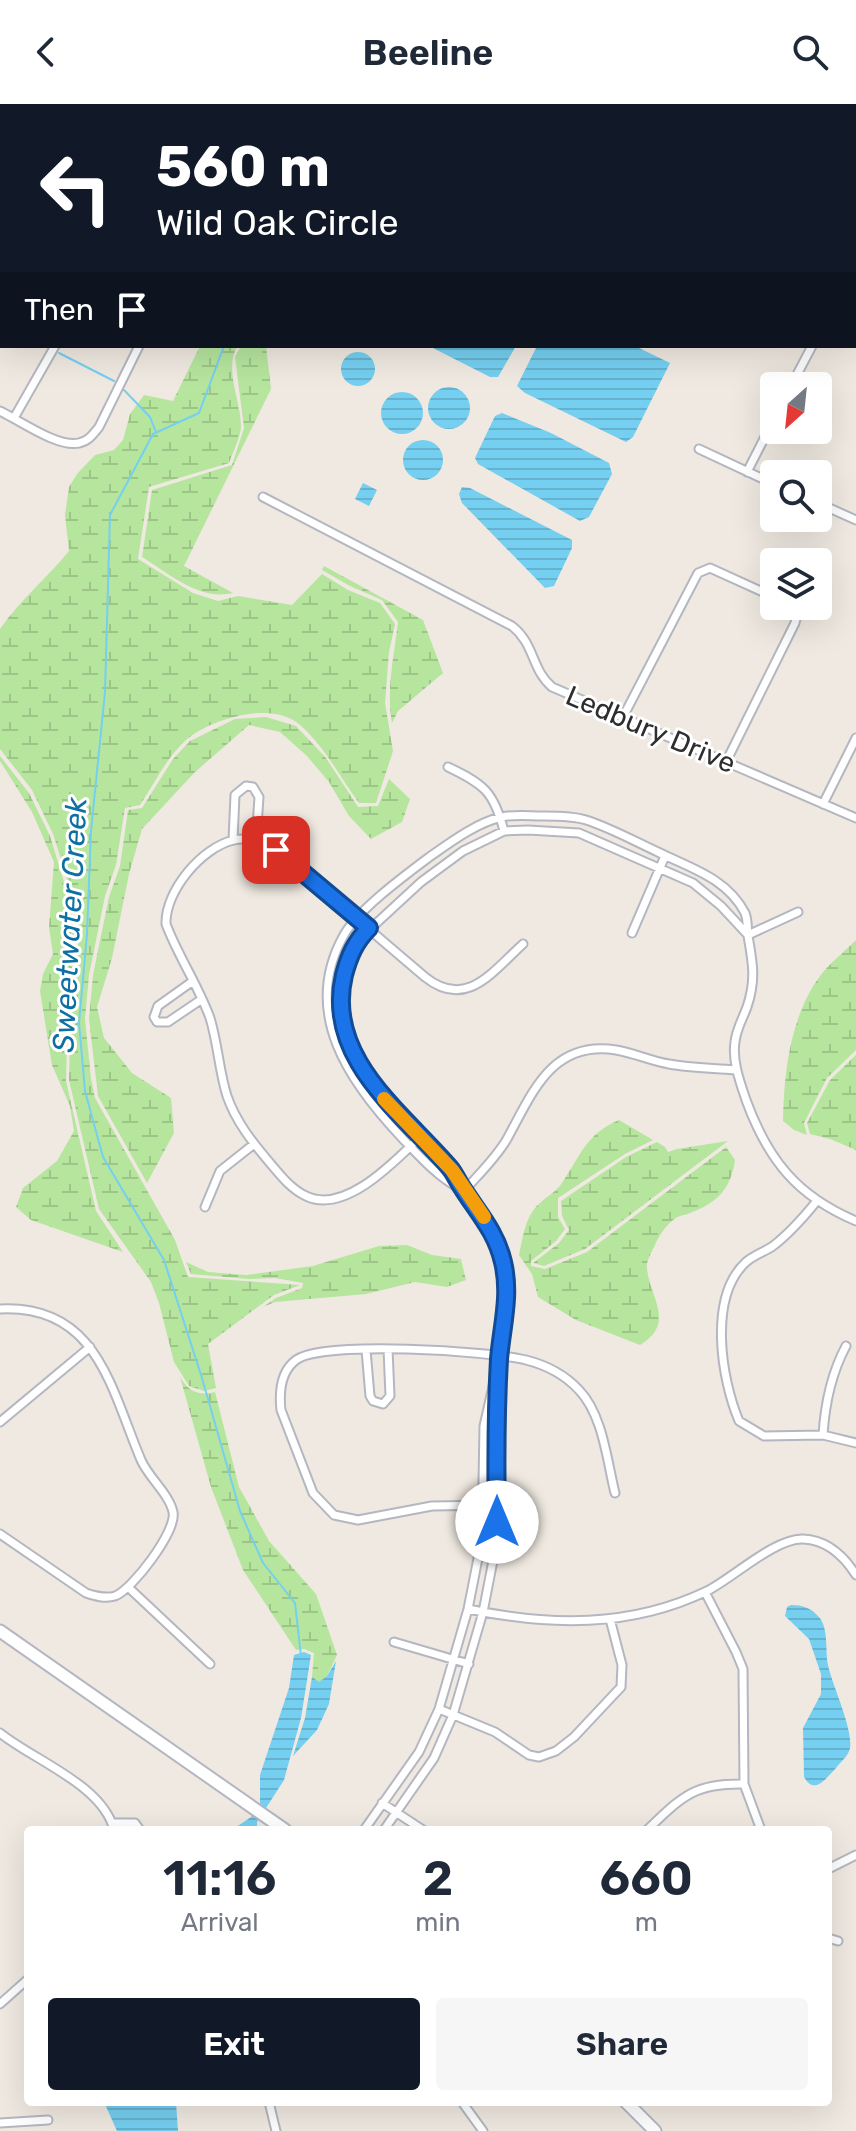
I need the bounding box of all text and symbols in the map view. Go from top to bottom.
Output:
icon: back [24,30,68,74]
icon: search [788,30,832,74]
text: Beeline [363,31,493,74]
text: 560 m [156,134,330,200]
icon: left [24,136,128,240]
text: Wild Oak Circle [156,201,399,244]
icon: arrive [110,288,154,332]
text: Then [24,292,94,328]
north arrow [760,372,832,444]
map controls [760,372,832,620]
button: search [760,460,832,532]
button: layers [760,548,832,620]
street label: Ledbury Drive [561,679,741,780]
water label: Sweetwater Creek [45,796,95,1054]
pin [242,816,310,884]
icon: arrive [254,828,298,872]
position arrow [455,1480,539,1564]
text: 11:16 [163,1850,276,1907]
text: 2 [423,1850,453,1907]
text: 660 [600,1850,693,1907]
text: Arrival [181,1907,259,1938]
text: min [415,1907,461,1938]
text: m [635,1907,658,1938]
button: Exit [48,1998,420,2090]
button: Share [436,1998,808,2090]

